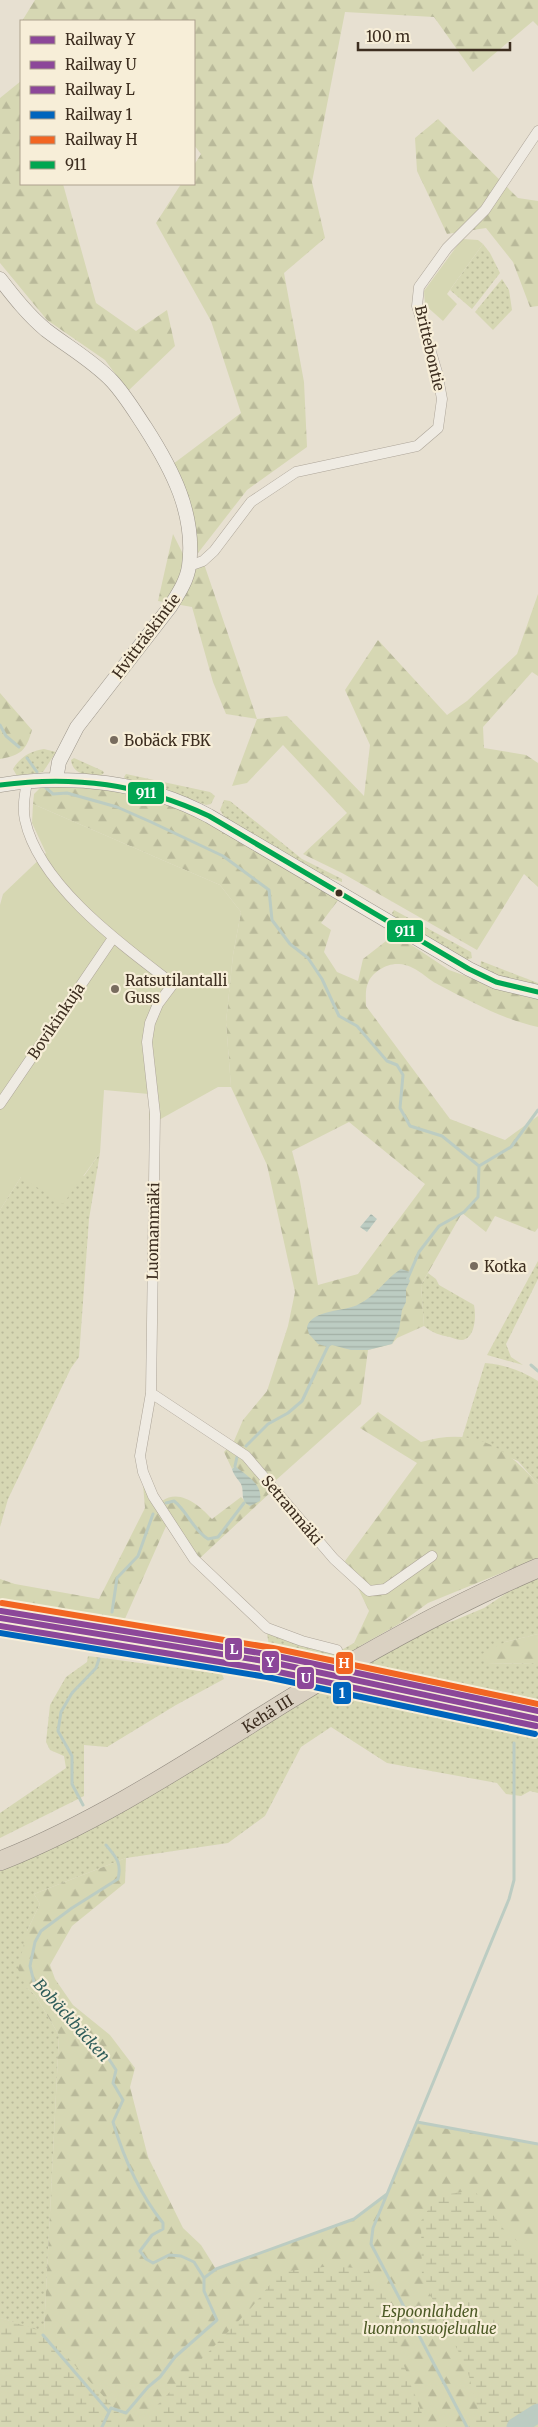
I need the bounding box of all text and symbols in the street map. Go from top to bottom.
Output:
legend [20,20,195,185]
scale bar [358,20,510,52]
text: 100 m [366,27,410,46]
text: Railway Y [65,30,136,49]
text: Railway U [65,55,137,74]
text: Railway L [65,80,136,99]
text: Railway 1 [65,105,133,124]
text: Railway H [65,130,138,149]
text: 911 [65,155,87,174]
street label: Brittebontie [411,303,449,393]
street label: Hvitträskintie [108,590,184,682]
place label: Bobäck FBK [124,731,211,750]
marker: Bobäck FBK [108,734,120,746]
line badge: 911 [127,781,165,805]
text: 911 [136,784,157,802]
unlabelled marker [334,888,344,898]
line badge: 911 [386,919,424,943]
text: 911 [395,922,416,940]
place label: Ratsutilantalli Guss [125,971,227,1007]
street label: Bovikinkuja [24,979,88,1063]
marker: Ratsutilantalli Guss [109,983,121,995]
street label: Luomanmäki [143,1182,163,1280]
place label: Kotka [484,1257,527,1276]
marker: Kotka [468,1260,480,1272]
street label: Setranmäki [257,1471,327,1549]
line badge: L [224,1637,243,1661]
text: L [230,1640,239,1658]
line badge: Y [261,1650,280,1674]
line badge: H [335,1651,354,1675]
text: Y [264,1653,275,1671]
text: H [338,1654,350,1672]
line badge: U [296,1666,315,1690]
text: U [301,1669,312,1687]
line badge: 1 [332,1681,352,1705]
text: 1 [339,1684,346,1702]
street label: Kehä III [238,1690,296,1736]
water label: Bobäckbäcken [29,1974,115,2066]
park label: Espoonlahden luonnonsuojelualue [363,2302,497,2338]

